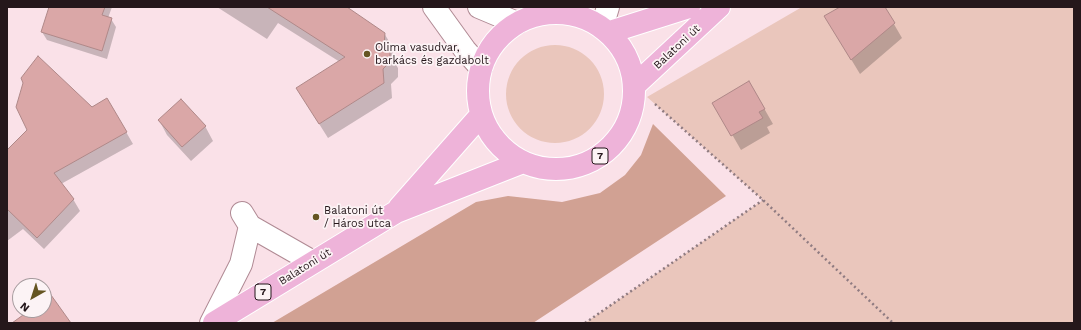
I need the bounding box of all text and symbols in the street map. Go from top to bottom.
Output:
street label: Balatoni út [651,22,703,72]
place label: Olima vasudvar, barkács és gazdabolt [375,41,489,67]
marker: Olima vasudvar, barkács és gazdabolt [362,49,372,59]
road number: 7 [592,148,608,164]
place label: Balatoni út / Háros utca [324,204,391,230]
marker: Balatoni út / Háros utca [311,212,321,222]
street label: Balatoni út [277,246,333,288]
north arrow [12,278,52,318]
road number: 7 [255,284,271,300]
text: N [18,299,32,315]

